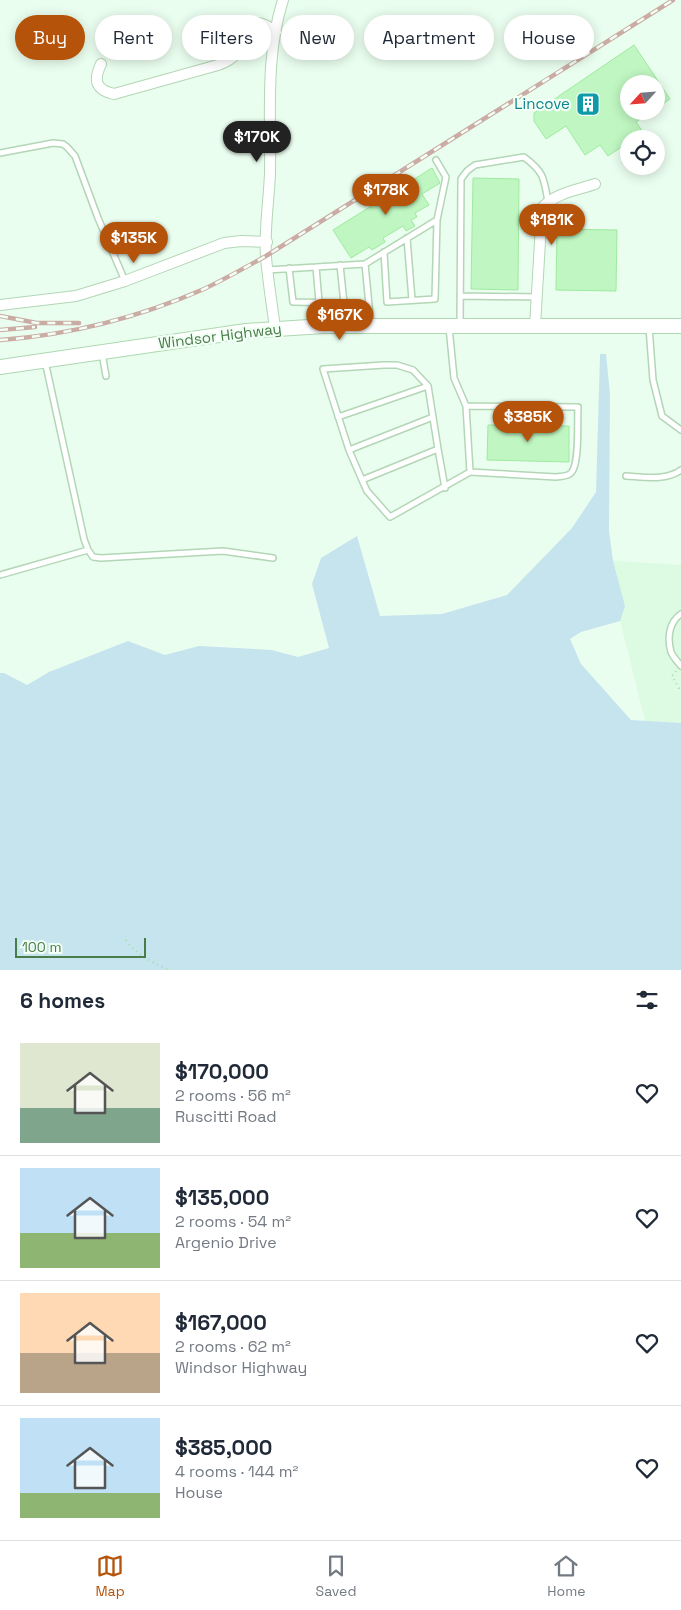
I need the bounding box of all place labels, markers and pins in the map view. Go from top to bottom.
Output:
building icon: Lincove [575,91,601,117]
place label: Lincove [514,94,570,113]
pin: $170K [222,120,292,163]
pin: $178K [351,174,421,216]
pin: $181K [517,204,587,246]
pin: $135K [99,222,169,264]
pin: $167K [305,298,375,341]
pin: $385K [493,400,563,443]

